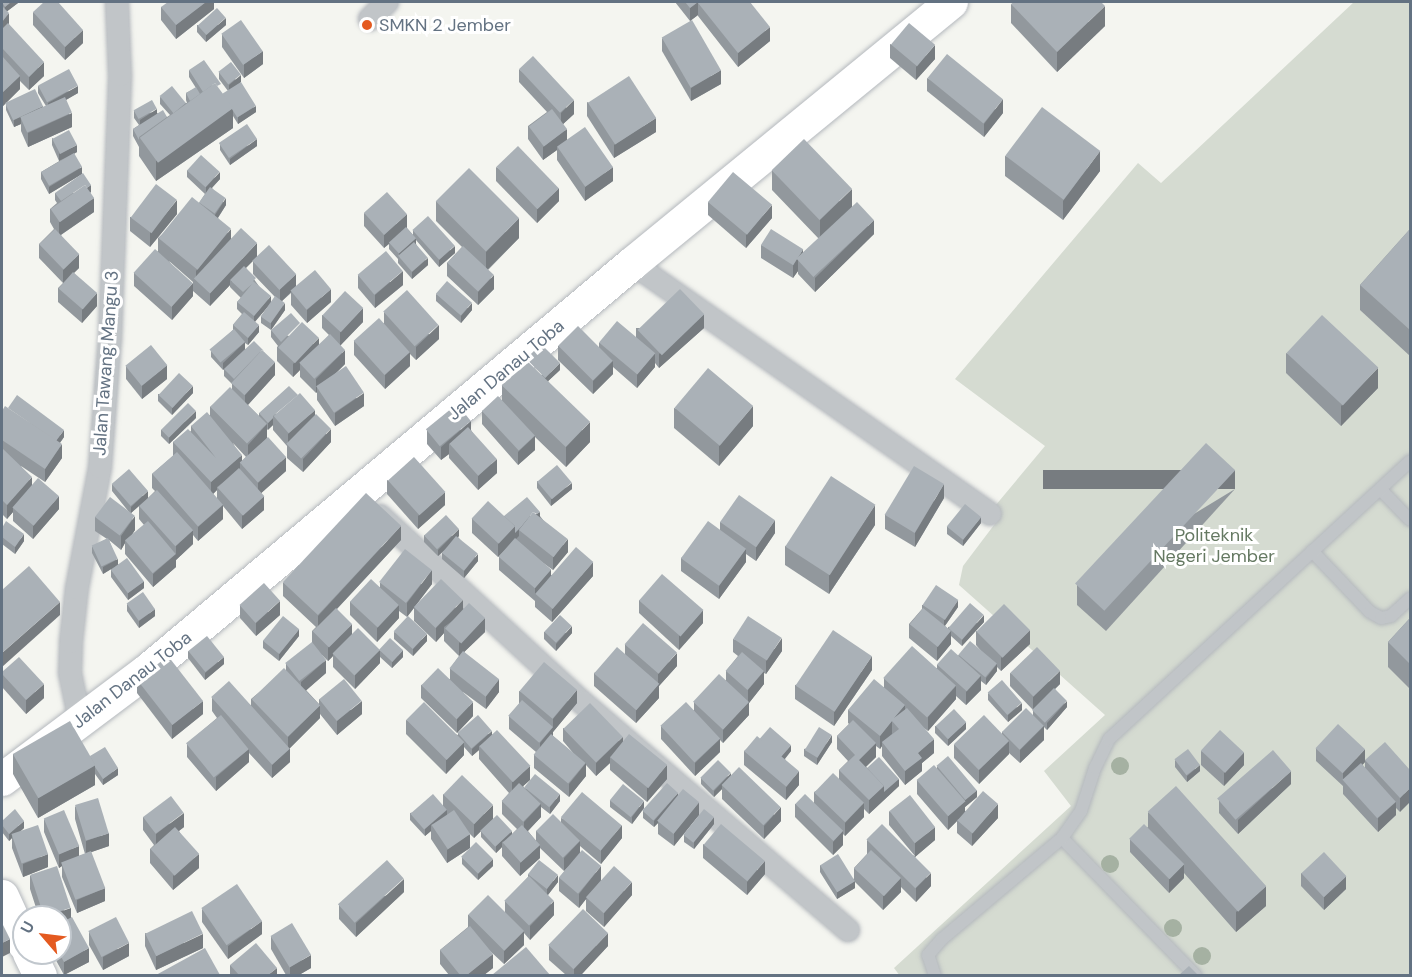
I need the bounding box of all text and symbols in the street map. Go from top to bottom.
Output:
place label: SMKN 2 Jember [379,14,511,36]
marker: SMKN 2 Jember [360,18,374,32]
street label: Jalan Tawang Mangu 3 [89,270,123,456]
street label: Jalan Danau Toba [443,315,569,425]
park label: Politeknik Negeri Jember [1153,525,1275,568]
street label: Jalan Danau Toba [68,627,196,733]
north arrow [12,905,72,965]
text: U [16,917,39,937]

